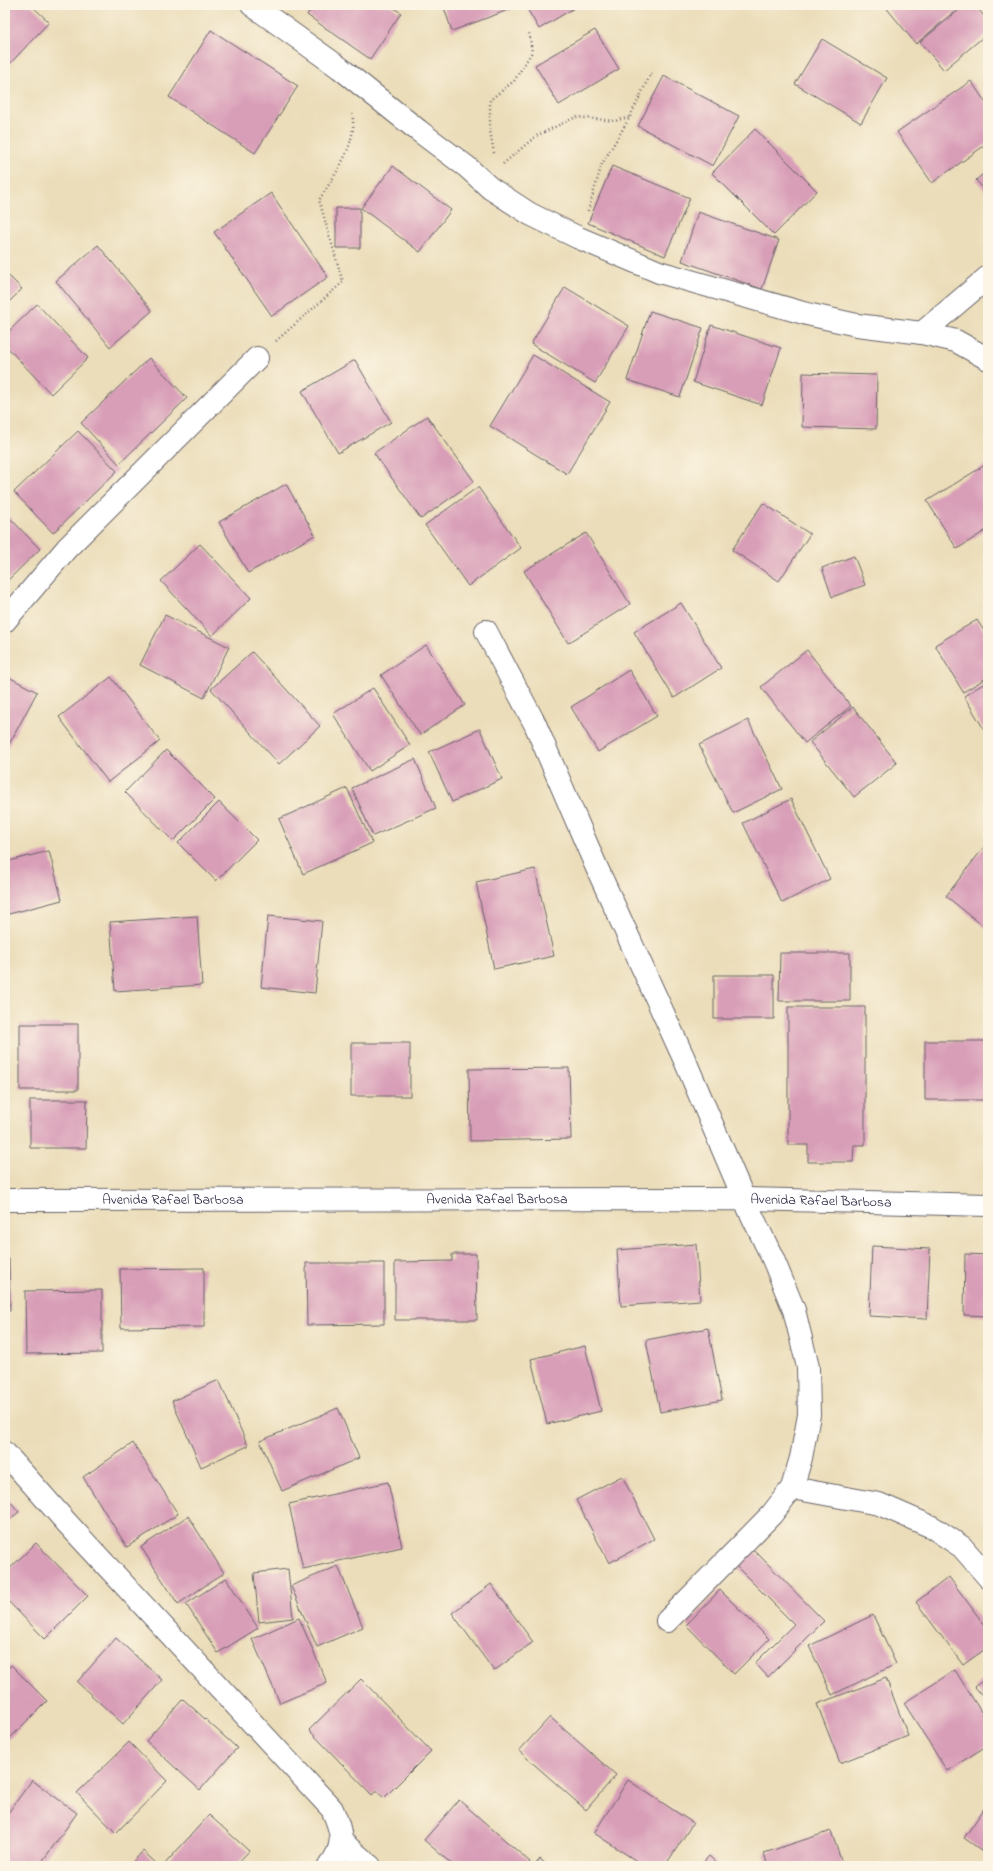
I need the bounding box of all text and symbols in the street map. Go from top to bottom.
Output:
street label: Avenida Rafael Barbosa [102,1189,244,1210]
street label: Avenida Rafael Barbosa [426,1189,568,1210]
street label: Avenida Rafael Barbosa [750,1189,892,1213]

